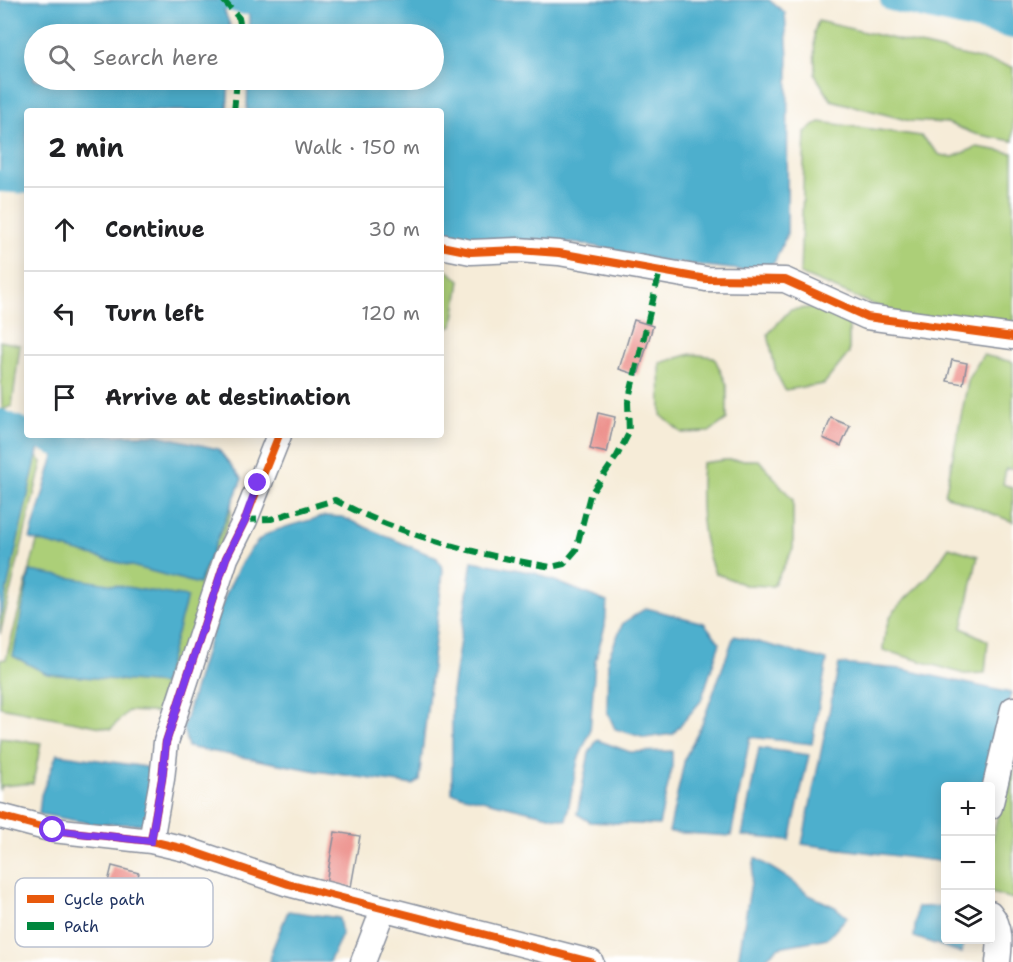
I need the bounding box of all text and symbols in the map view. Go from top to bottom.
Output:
search box [24,24,444,90]
icon: search [45,41,78,74]
text: Search here [93,43,219,72]
text: 2 min [48,130,124,165]
text: Walk · 150 m [294,134,420,160]
icon: ahead [48,213,81,246]
text: Continue [105,215,205,244]
text: 30 m [368,216,420,242]
icon: left [48,297,81,330]
text: Turn left [105,299,204,328]
text: 120 m [361,300,420,326]
icon: arrive [48,381,81,414]
text: Arrive at destination [105,383,351,412]
route end [244,469,270,495]
map controls [941,782,995,944]
button: + [941,782,995,836]
route start [39,816,65,842]
button: − [941,836,995,890]
legend [15,878,213,947]
text: Cycle path [64,889,145,910]
button: layers [941,890,995,944]
text: Path [64,916,99,937]

